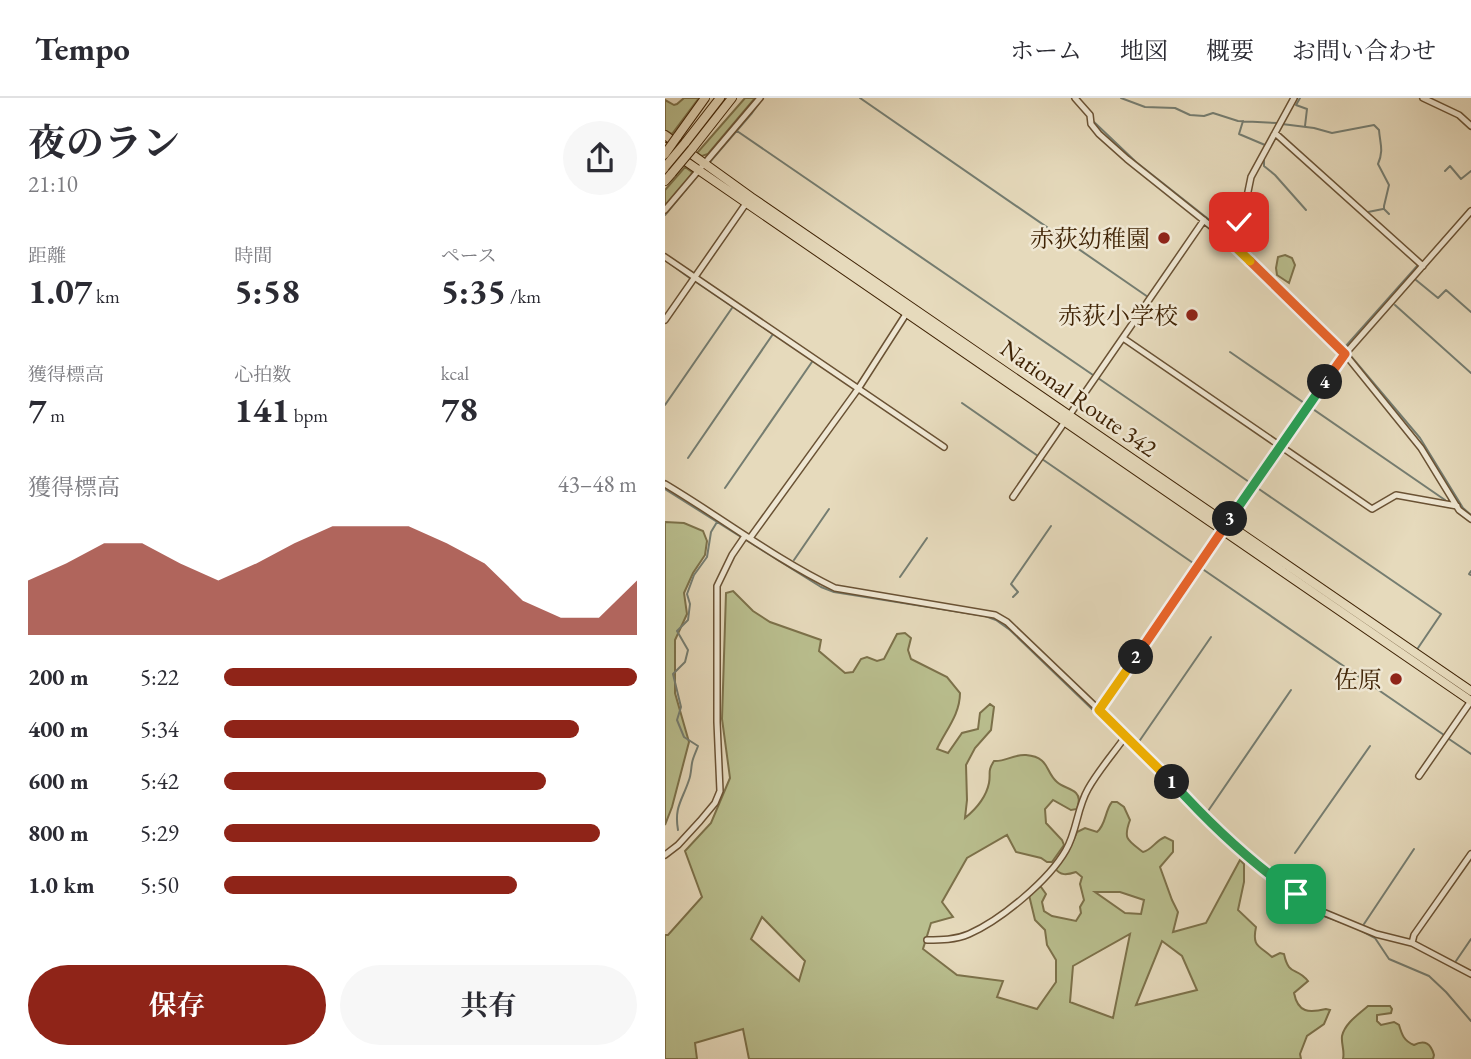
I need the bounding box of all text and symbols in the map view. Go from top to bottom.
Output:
text: Tempo [35,27,130,70]
text: ホーム [1010,35,1082,66]
text: 地図 [1120,35,1168,66]
text: 概要 [1206,35,1254,66]
text: お問い合わせ [1292,35,1436,66]
text: 夜のラン [28,118,180,167]
button: share [563,121,637,195]
text: 21:10 [28,169,78,199]
pin [1209,192,1269,252]
icon: check [1220,203,1258,241]
place label: 赤荻幼稚園 [1030,223,1150,254]
marker: 赤荻幼稚園 [1156,230,1172,246]
text: 距離 [28,243,66,268]
text: 時間 [234,243,272,268]
text: ペース [441,243,497,268]
text: 1.07 [28,268,92,313]
text: 5:58 [234,268,300,313]
text: 5:35 [441,268,506,313]
text: km [92,284,120,309]
text: /km [506,284,541,309]
place label: 赤荻小学校 [1058,300,1178,331]
marker: 赤荻小学校 [1184,307,1200,323]
street label: National Route 342 [995,332,1164,464]
text: kcal [441,361,469,386]
text: 獲得標高 [28,362,104,387]
text: 心拍数 [234,362,291,387]
pin: 4 [1307,364,1343,400]
text: 4 [1319,369,1330,394]
text: 78 [441,386,478,431]
text: 7 [28,387,47,432]
text: 141 [234,387,290,432]
text: m [47,403,65,428]
text: bpm [290,403,328,428]
text: 43–48 m [558,469,637,499]
text: 獲得標高 [28,472,120,502]
pin: 3 [1213,502,1247,536]
text: 3 [1224,506,1235,531]
pin: 2 [1119,640,1154,674]
text: 2 [1130,644,1141,669]
text: 200 m [28,662,89,692]
text: 5:22 [140,662,179,692]
place label: 佐原 [1334,664,1382,695]
marker: 佐原 [1388,671,1404,687]
text: 400 m [28,714,89,744]
text: 5:34 [140,714,179,744]
pin: 1 [1155,764,1189,800]
text: 600 m [28,766,89,796]
text: 5:42 [140,766,179,796]
text: 1 [1166,769,1177,794]
text: 800 m [28,818,89,848]
text: 5:29 [140,818,179,848]
pin [1266,864,1326,924]
text: 1.0 km [28,870,95,900]
text: 5:50 [140,870,179,900]
icon: arrive [1277,875,1315,913]
button: 保存 [28,965,326,1045]
button: 共有 [340,965,637,1045]

